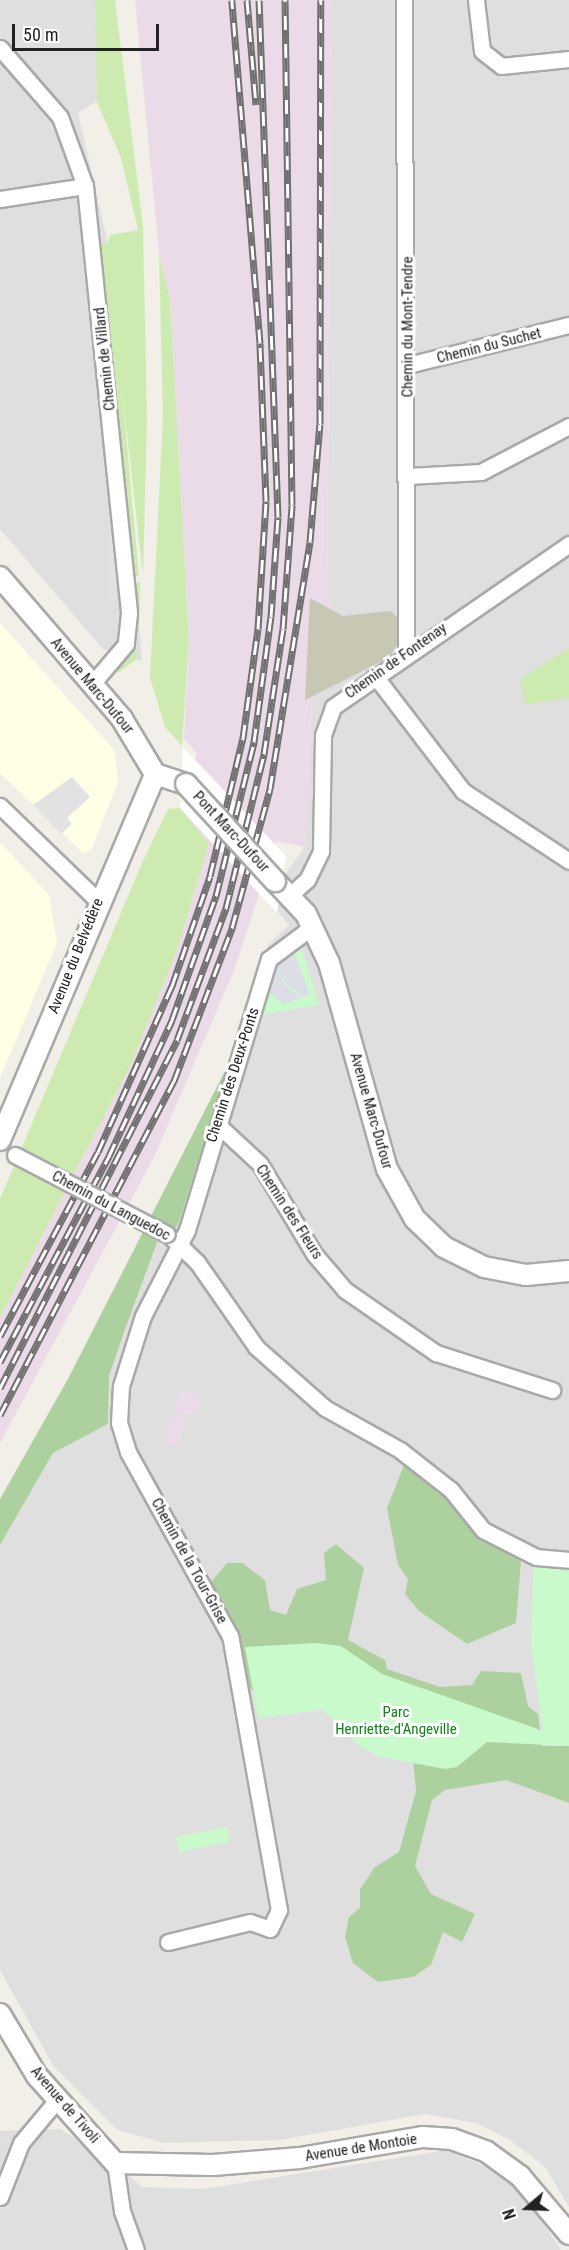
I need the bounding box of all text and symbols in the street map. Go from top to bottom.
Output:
scale bar [15,12,162,50]
text: 50 m [23,24,58,45]
street label: Chemin du Mont-Tendre [399,257,417,397]
street label: Chemin de Villard [91,306,119,412]
street label: Chemin du Suchet [435,324,543,368]
street label: Chemin de Fontenay [342,619,450,703]
street label: Avenue Marc-Dufour [46,634,138,738]
street label: Pont Marc-Dufour [189,788,273,876]
street label: Avenue du Belvédère [45,896,107,1016]
street label: Chemin des Deux-Ponts [203,1005,263,1145]
street label: Avenue Marc-Dufour [346,1051,396,1171]
street label: Chemin des Fleurs [252,1161,326,1263]
street label: Chemin du Languedoc [49,1167,173,1245]
street label: Chemin de la Tour-Grise [147,1495,231,1627]
park label: Parc Henriette-d'Angeville [335,1703,457,1738]
street label: Avenue de Tivoli [27,2063,103,2147]
street label: Avenue de Montoie [304,2130,418,2166]
north arrow [497,2178,557,2238]
text: N [499,2206,520,2222]

